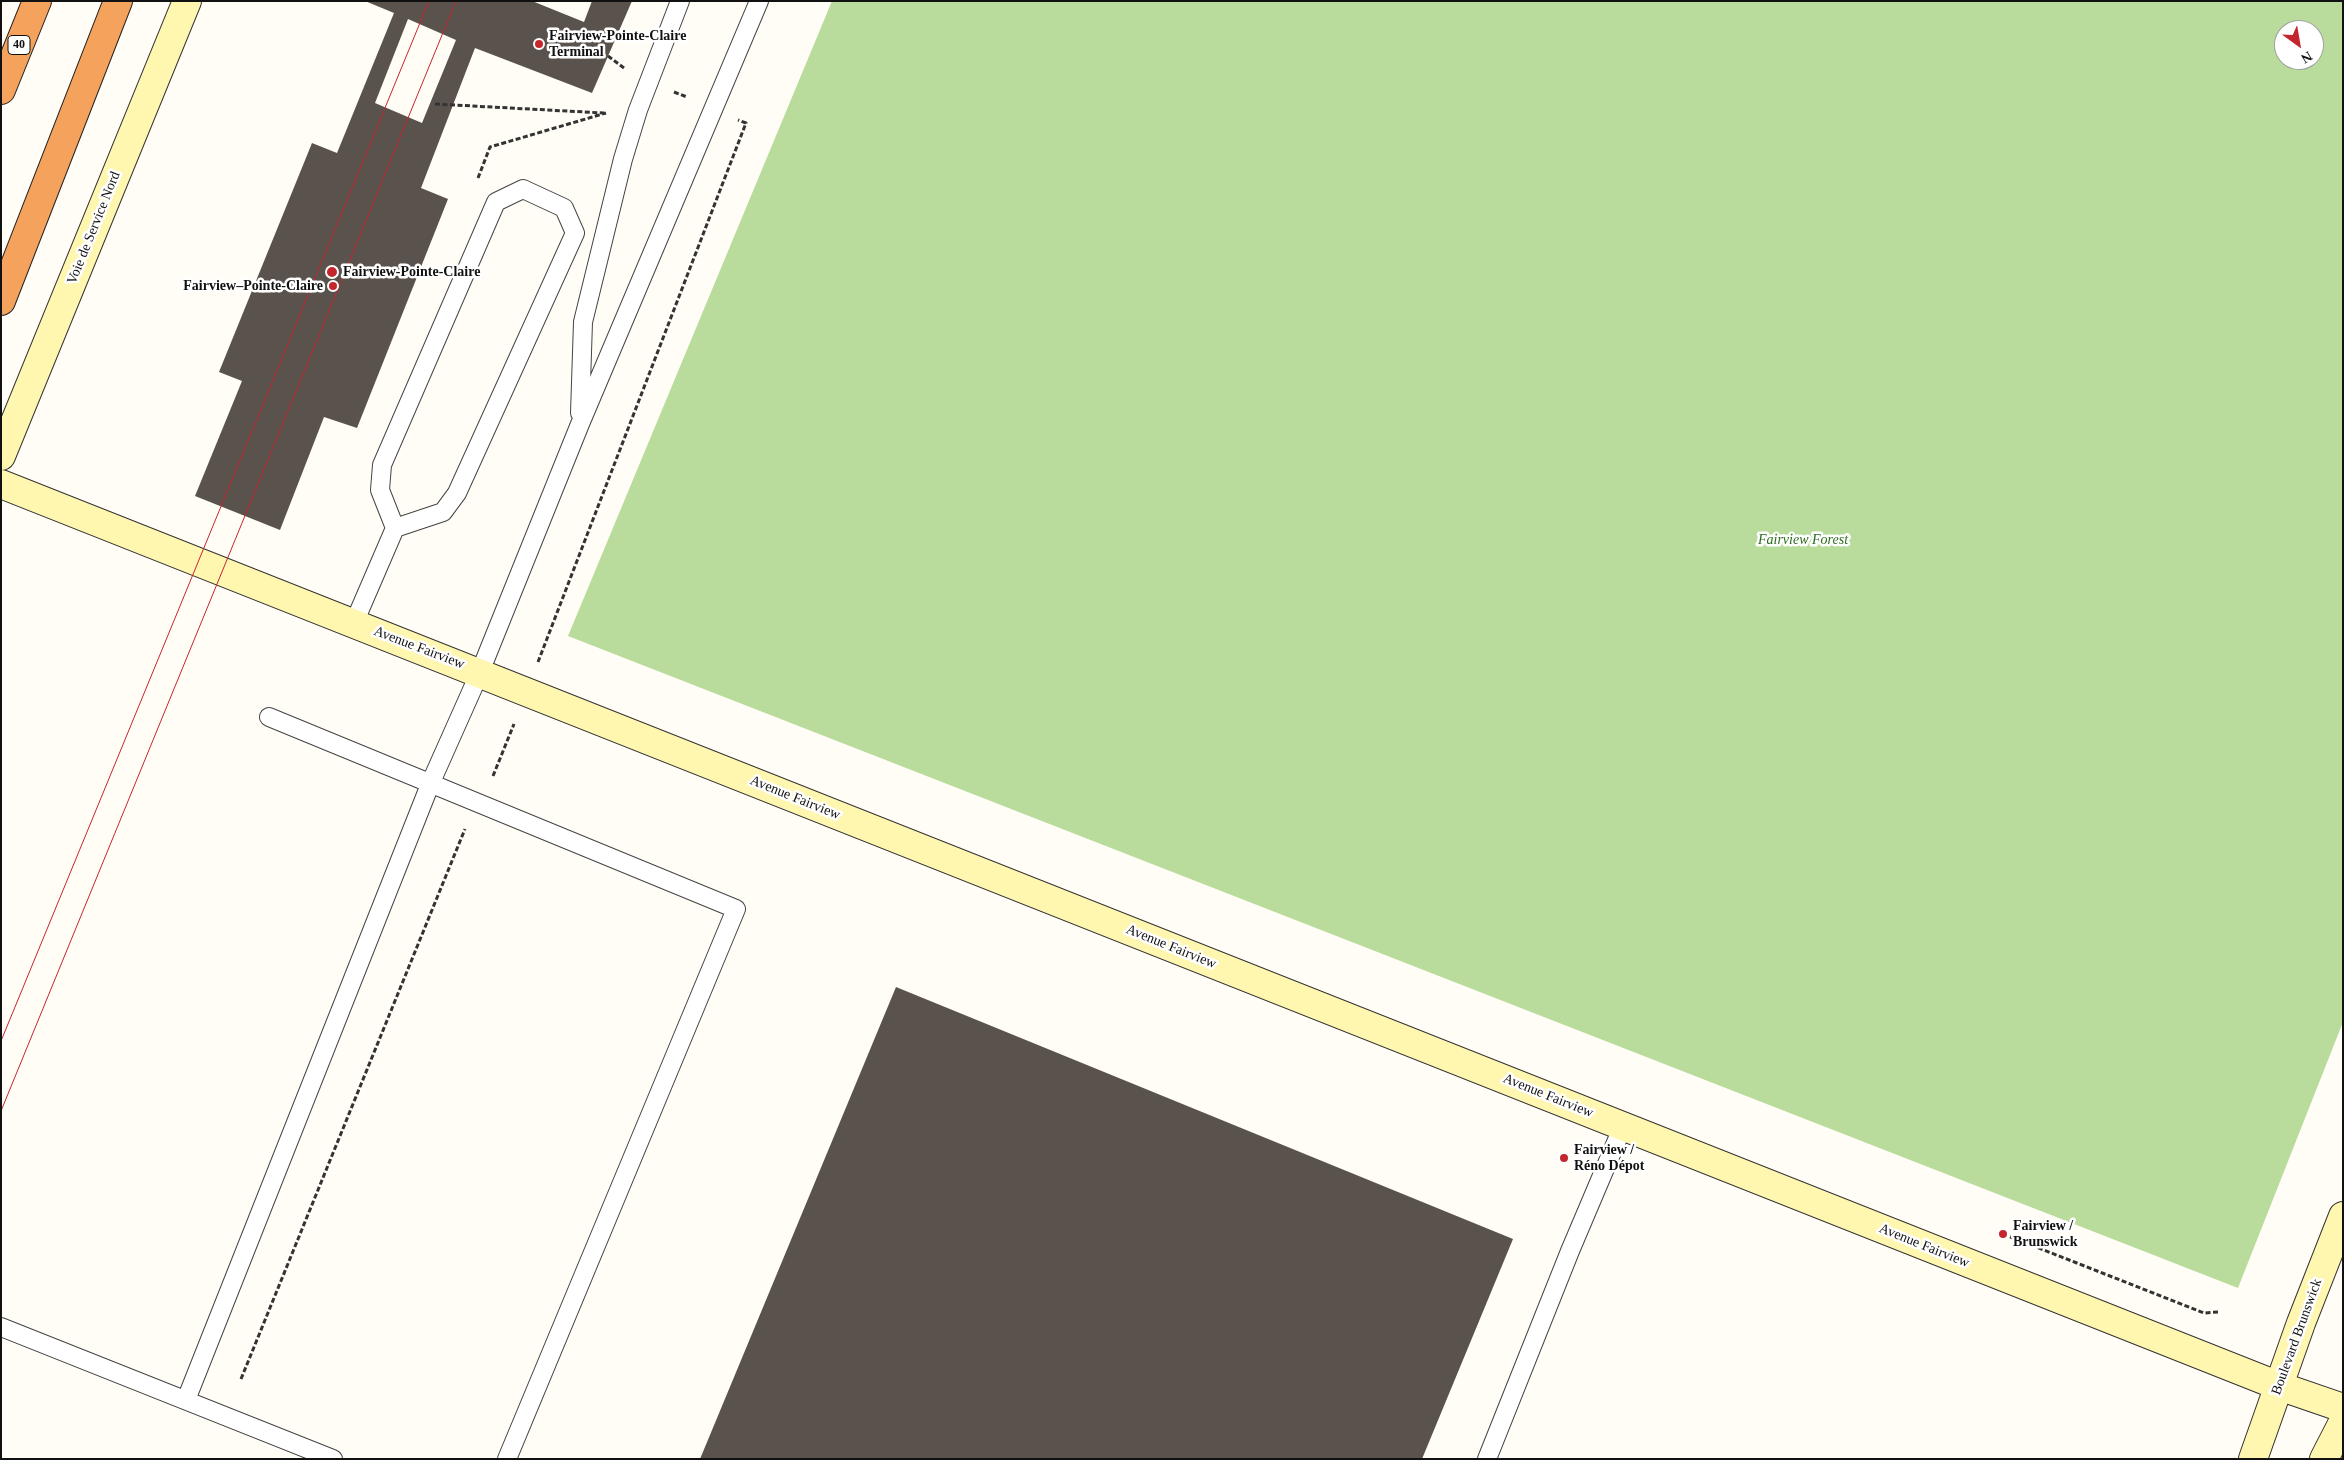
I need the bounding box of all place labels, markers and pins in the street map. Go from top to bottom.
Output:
place label: Fairview-Pointe-Claire Terminal [549,28,686,60]
marker: Fairview-Pointe-Claire Terminal [533,38,545,50]
place label: Fairview-Pointe-Claire [343,264,480,280]
marker: Fairview-Pointe-Claire [325,265,339,279]
place label: Fairview–Pointe-Claire [183,278,323,294]
marker: Fairview–Pointe-Claire [327,280,339,292]
place label: Fairview / Réno Dépot [1574,1142,1644,1174]
marker: Fairview / Réno Dépot [1558,1152,1570,1164]
place label: Fairview / Brunswick [2013,1218,2078,1250]
marker: Fairview / Brunswick [1997,1228,2009,1240]

